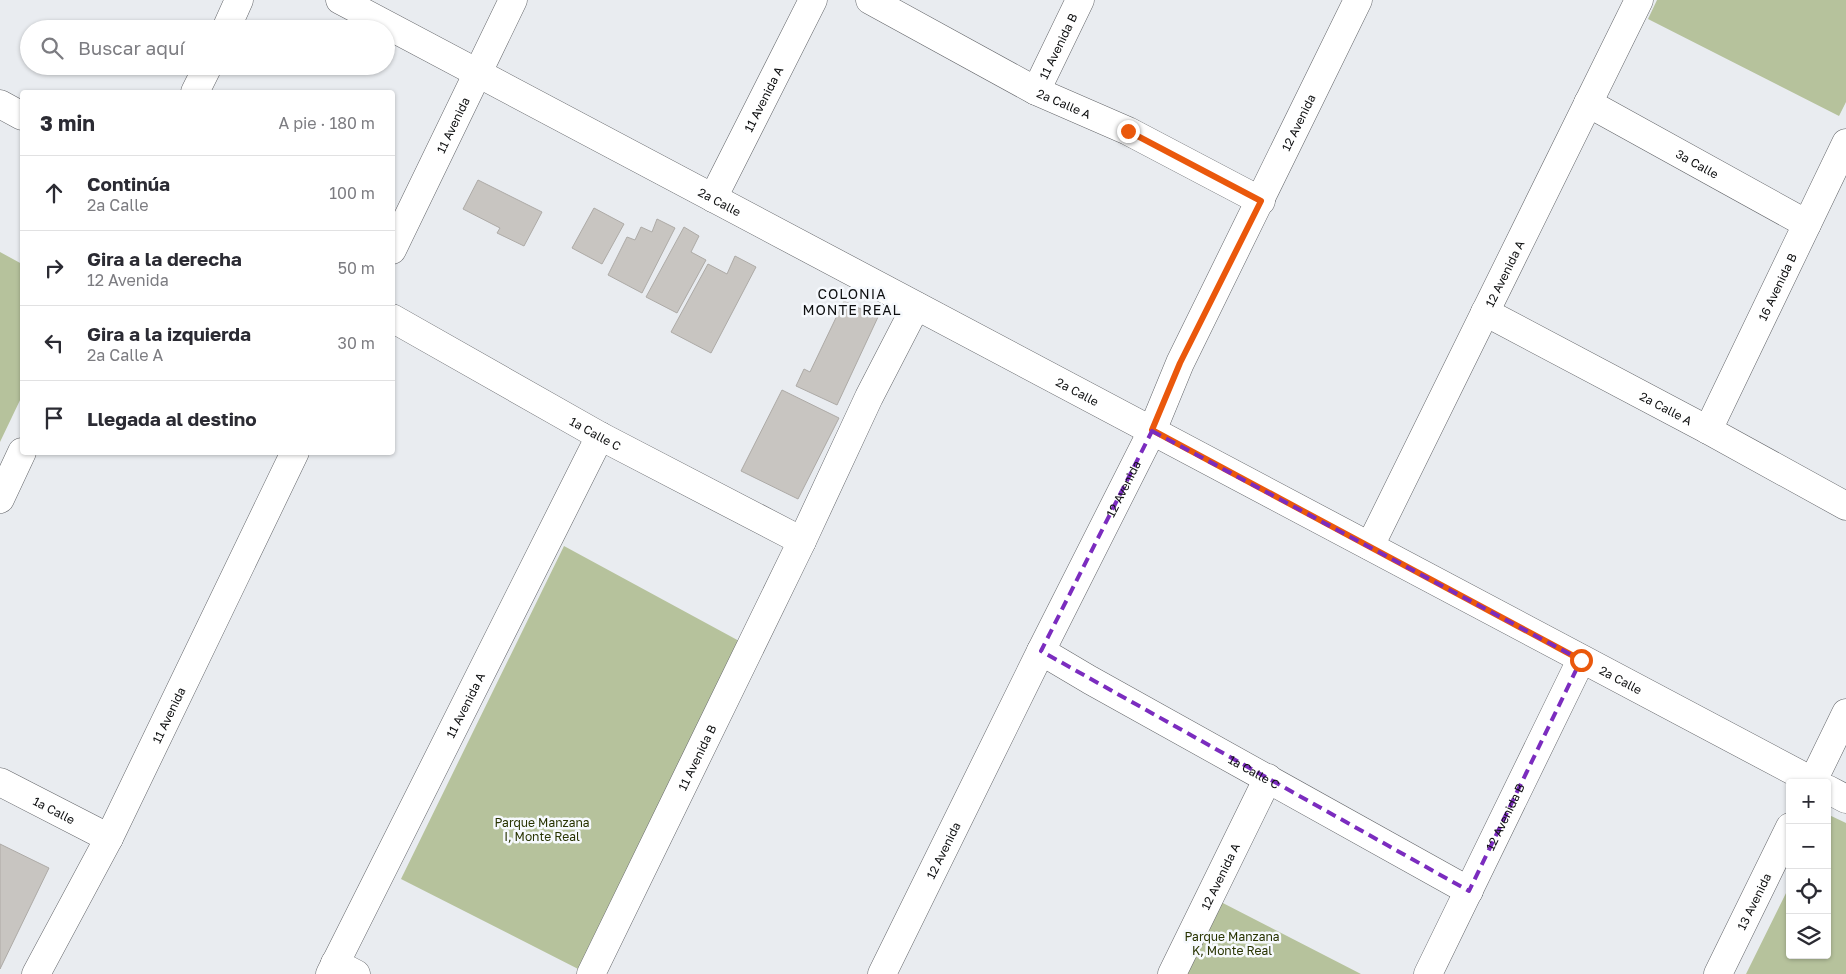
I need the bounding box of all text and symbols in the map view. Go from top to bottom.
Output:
street label: 11 Avenida B [1035,11,1080,81]
search box [20,20,395,75]
icon: search [38,34,66,62]
text: Buscar aquí [78,36,185,59]
street label: 11 Avenida A [740,64,786,134]
street label: 2a Calle A [1035,85,1093,122]
street label: 12 Avenida [1278,91,1318,153]
street label: 11 Avenida [433,95,472,155]
text: 3 min [40,110,95,136]
text: A pie · 180 m [278,113,375,133]
route end [1117,120,1140,143]
street label: 3a Calle [1674,146,1721,181]
text: Continúa [87,172,170,195]
icon: ahead [40,179,68,207]
text: 100 m [329,183,375,203]
street label: 2a Calle [696,184,744,219]
text: 2a Calle [87,195,149,215]
street label: 12 Avenida A [1482,237,1527,309]
text: Gira a la derecha [87,247,242,270]
street label: 16 Avenida B [1754,251,1799,323]
icon: right [40,254,68,282]
text: 50 m [338,258,375,278]
text: 12 Avenida [87,270,169,290]
district label: COLONIA MONTE REAL [802,285,902,318]
text: Gira a la izquierda [87,322,251,345]
icon: left [40,329,68,357]
text: 30 m [338,333,375,353]
text: 2a Calle A [87,345,163,365]
street label: 2a Calle [1054,374,1102,409]
street label: 2a Calle A [1637,388,1695,428]
icon: arrive [40,404,68,432]
text: Llegada al destino [87,407,257,430]
street label: 1a Calle C [567,413,624,453]
street label: 12 Avenida [1102,458,1143,519]
route start [1570,649,1593,672]
street label: 2a Calle [1597,662,1645,697]
street label: 11 Avenida A [442,670,488,740]
street label: 11 Avenida [148,685,188,745]
street label: 11 Avenida B [674,722,719,793]
street label: 1a Calle C [1226,751,1283,792]
map controls [1786,779,1831,959]
button: + [1786,779,1831,824]
street label: 12 Avenida B [1482,781,1527,853]
street label: 1a Calle [31,793,78,827]
park label: Parque Manzana I, Monte Real [494,815,590,844]
street label: 12 Avenida [923,819,963,881]
button: − [1786,824,1831,869]
street label: 12 Avenida A [1197,840,1243,912]
button: locate [1786,869,1831,914]
street label: 13 Avenida [1733,870,1774,932]
button: layers [1786,914,1831,959]
park label: Parque Manzana K, Monte Real [1184,929,1280,958]

